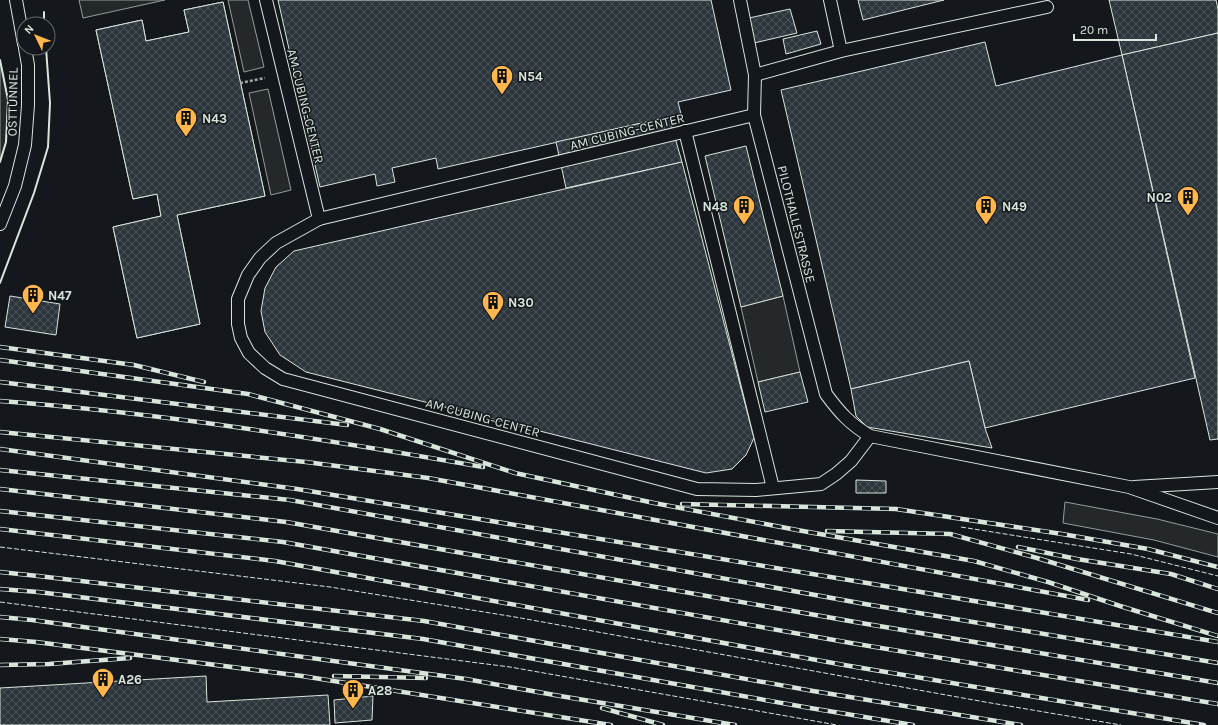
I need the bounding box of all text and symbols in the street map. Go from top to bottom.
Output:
north arrow [16,16,56,56]
scale bar [1074,16,1156,42]
text: N [22,22,36,37]
text: 20 m [1080,23,1108,37]
street label: AM CUBING-CENTER [284,47,327,165]
building icon: N54 [489,63,515,96]
street label: OSTTUNNEL [4,67,21,137]
place label: N54 [518,69,543,84]
building icon: N43 [173,105,199,138]
street label: AM CUBING-CENTER [568,110,686,153]
place label: N43 [202,111,227,126]
street label: PILOTHALLESTRASSE [775,164,818,284]
building icon: N02 [1175,184,1201,217]
place label: N02 [1147,190,1172,205]
building icon: N48 [731,193,757,226]
building icon: N49 [973,193,999,226]
place label: N48 [703,199,728,214]
place label: N49 [1002,199,1027,214]
building icon: N47 [20,282,46,315]
place label: N47 [48,288,72,303]
building icon: N30 [480,289,506,322]
place label: N30 [508,295,534,310]
street label: AM CUBING-CENTER [424,395,542,440]
building icon: A26 [90,666,116,699]
place label: A26 [118,672,142,687]
building icon: A28 [340,677,366,710]
place label: A28 [368,683,392,698]

